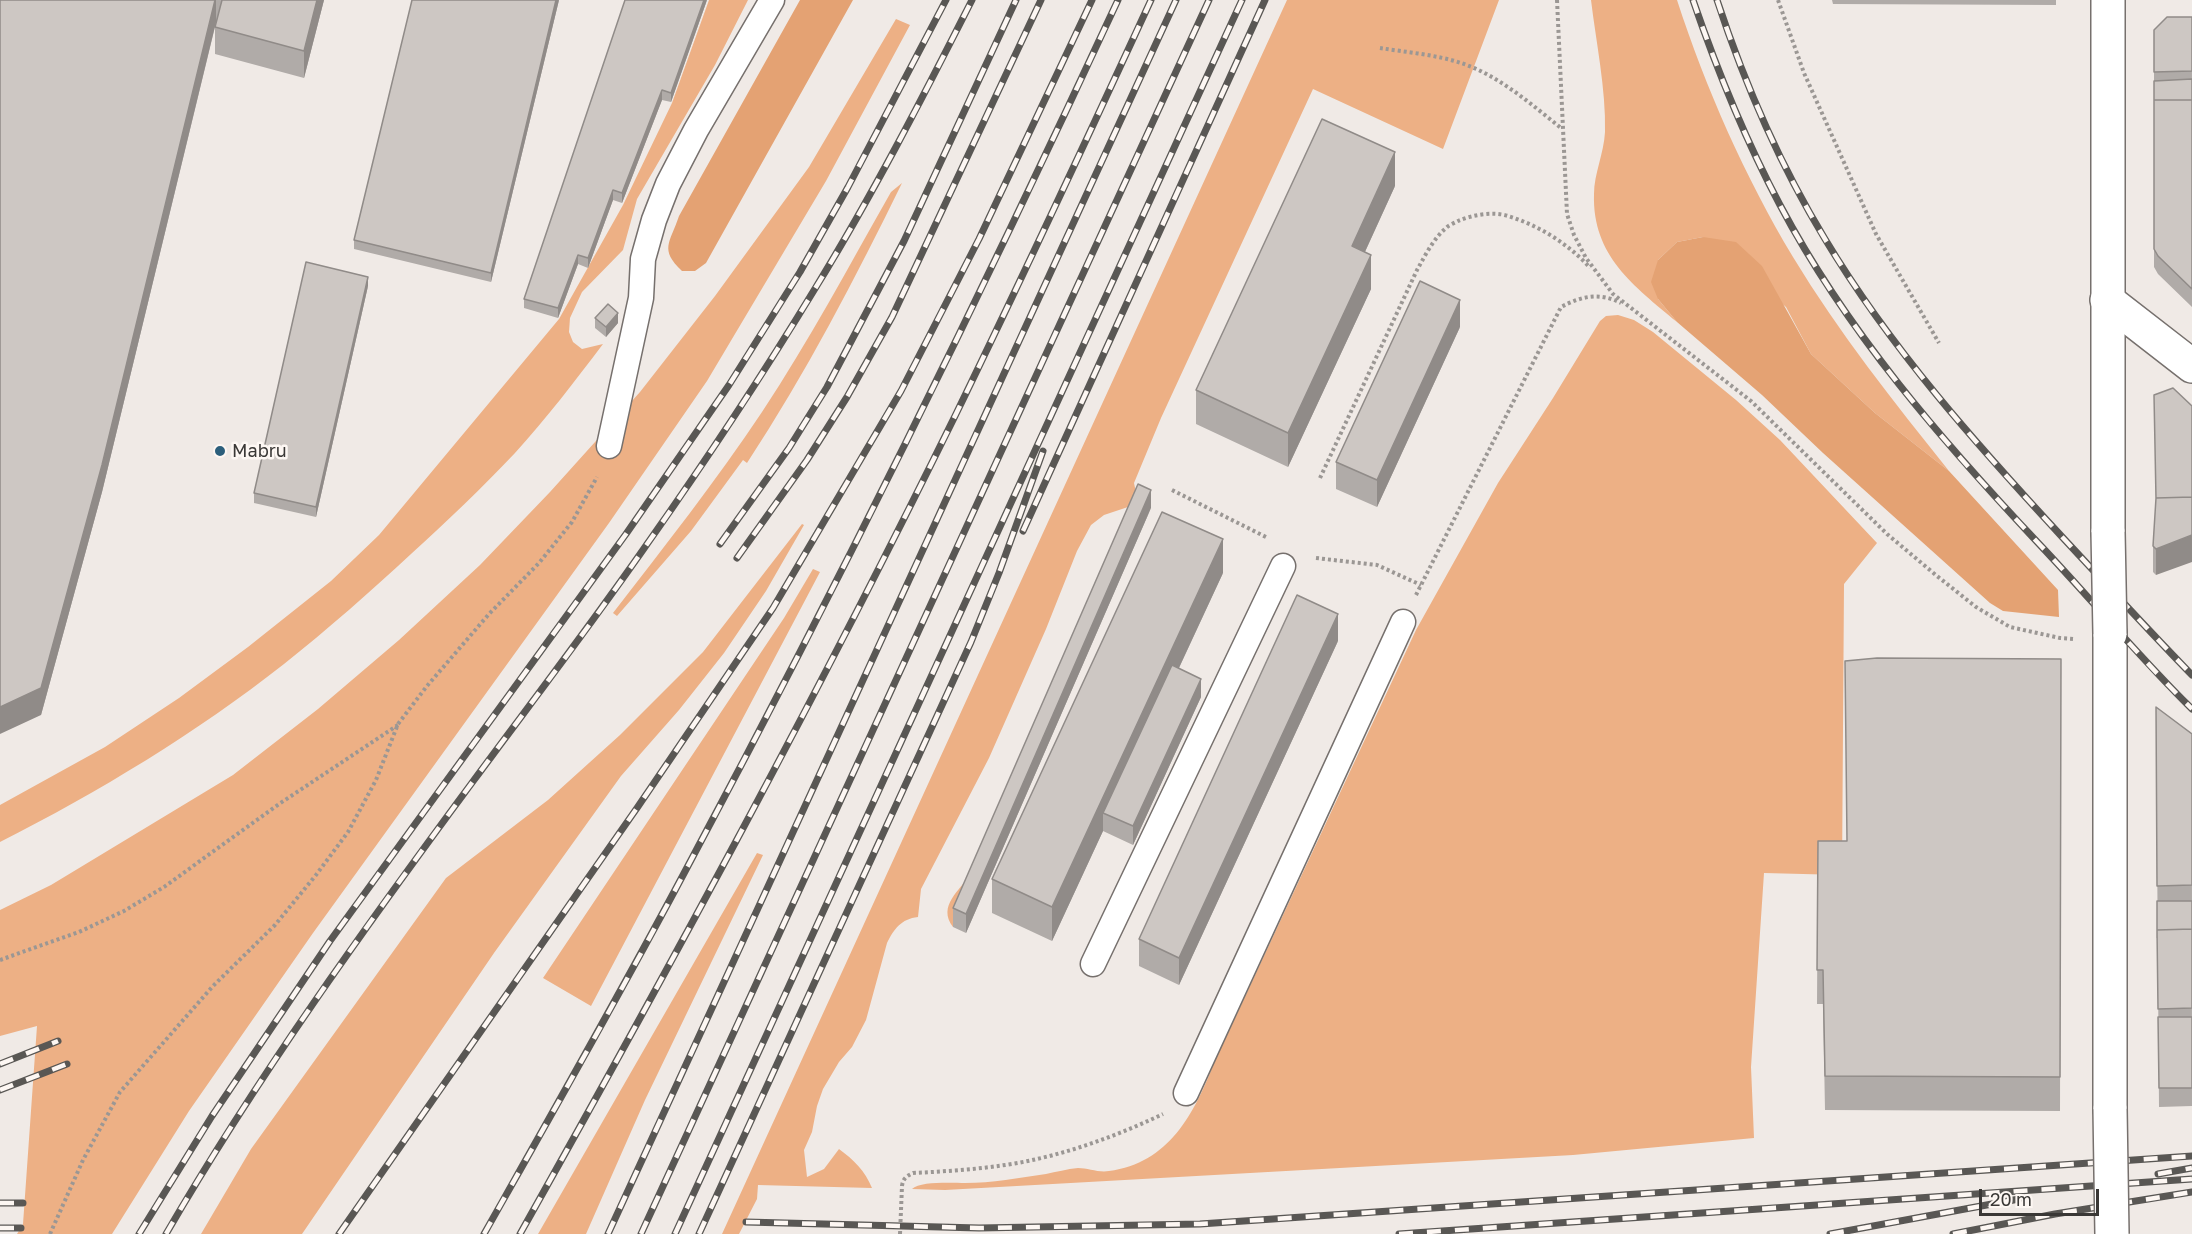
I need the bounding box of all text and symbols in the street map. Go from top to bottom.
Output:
place label: Mabru [232,440,287,462]
marker: Mabru [213,444,227,458]
scale bar [1982,1177,2102,1215]
text: 20 m [1990,1188,2032,1210]

